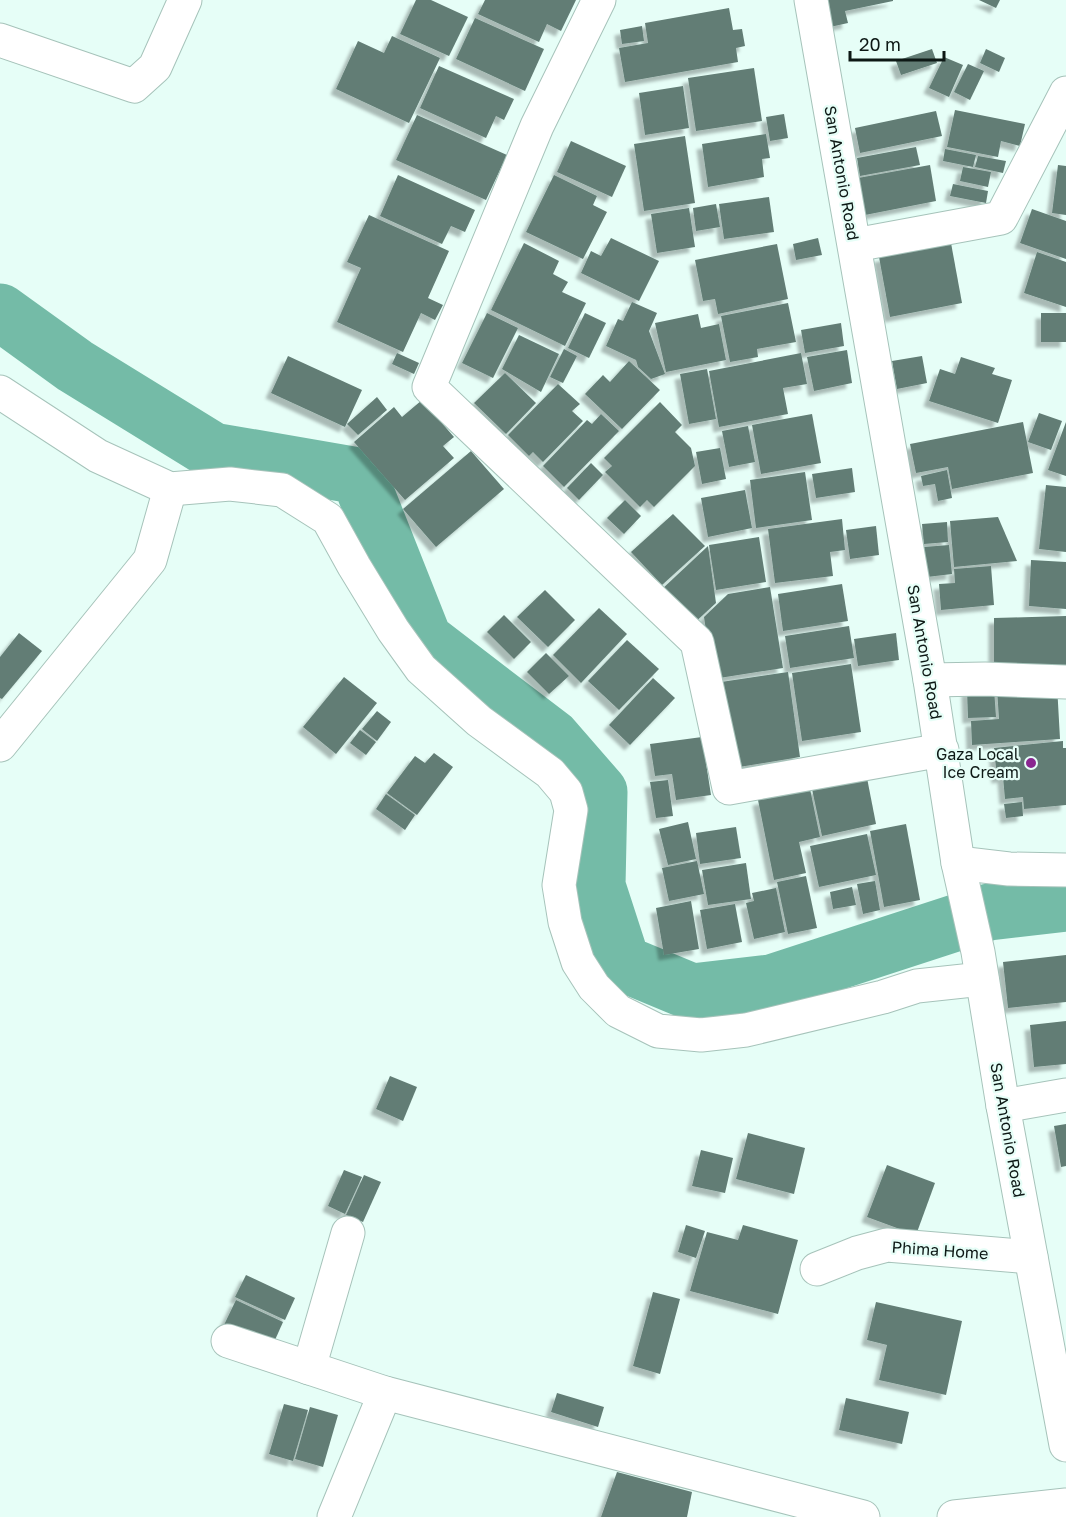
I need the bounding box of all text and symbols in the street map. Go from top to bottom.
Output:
scale bar [850,24,944,62]
text: 20 m [859,33,901,55]
street label: San Antonio Road [820,104,864,242]
street label: San Antonio Road [903,583,947,721]
place label: Gaza Local Ice Cream [936,744,1019,782]
marker: Gaza Local Ice Cream [1024,756,1038,770]
street label: San Antonio Road [986,1061,1030,1199]
street label: Phima Home [891,1237,989,1263]

